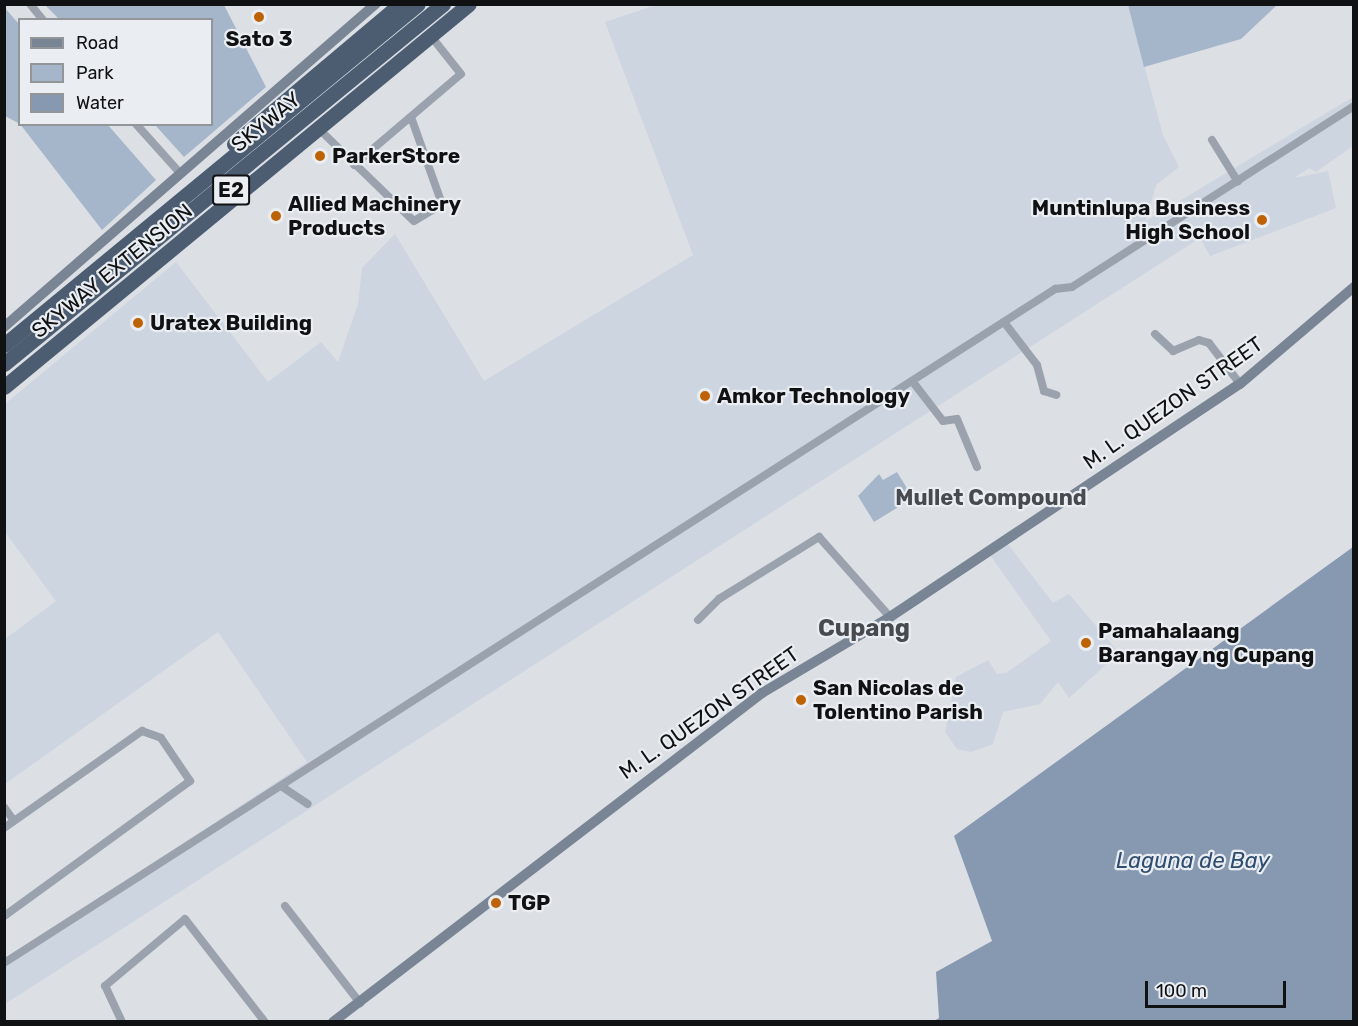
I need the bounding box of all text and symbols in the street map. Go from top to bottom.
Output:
marker: Sato 3 [252,10,266,24]
legend [18,18,213,126]
place label: Sato 3 [225,26,293,52]
text: Road [76,32,119,54]
text: Park [76,62,113,84]
street label: SKYWAY [226,87,306,157]
text: Water [76,92,124,114]
place label: ParkerStore [332,143,460,169]
marker: ParkerStore [313,149,327,163]
road number: E2 [212,173,250,207]
place label: Allied Machinery Products [288,191,461,241]
place label: Muntinlupa Business High School [1032,195,1250,245]
street label: SKYWAY EXTENSION [26,198,198,344]
marker: Allied Machinery Products [269,209,283,223]
marker: Muntinlupa Business High School [1255,213,1269,227]
place label: Uratex Building [150,310,312,336]
marker: Uratex Building [131,316,145,330]
street label: M. L. QUEZON STREET [1078,331,1268,475]
place label: Amkor Technology [717,383,911,409]
marker: Amkor Technology [698,389,712,403]
district label: Mullet Compound [895,485,1087,511]
district label: Cupang [818,615,910,643]
place label: Pamahalaang Barangay ng Cupang [1098,618,1315,668]
marker: Pamahalaang Barangay ng Cupang [1079,636,1093,650]
street label: M. L. QUEZON STREET [614,641,804,785]
place label: San Nicolas de Tolentino Parish [813,675,983,725]
marker: San Nicolas de Tolentino Parish [794,693,808,707]
water label: Laguna de Bay [1116,848,1270,874]
place label: TGP [508,890,550,916]
marker: TGP [489,896,503,910]
scale bar [1148,969,1289,1007]
text: 100 m [1156,980,1207,1002]

